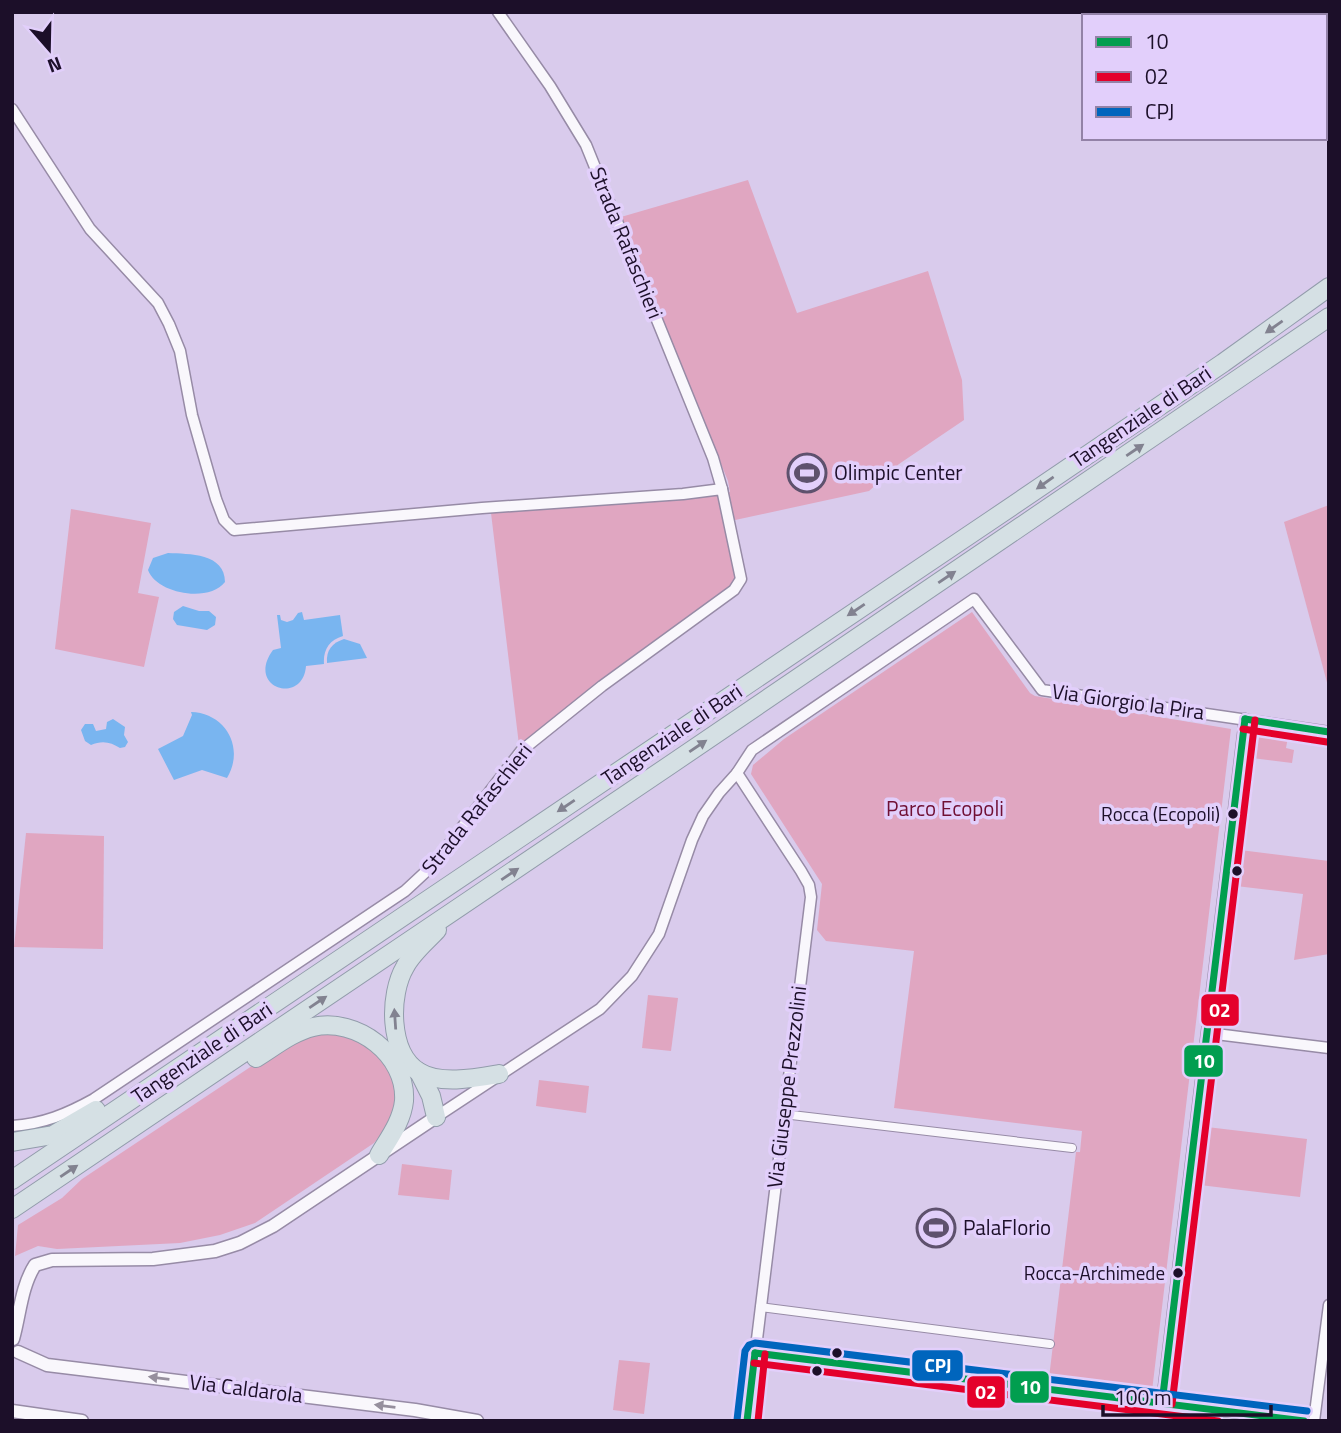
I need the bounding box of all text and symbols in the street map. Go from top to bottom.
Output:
north arrow [14,14,84,84]
legend [1082,14,1327,140]
text: 10 [1145,25,1169,57]
text: N [44,50,66,81]
text: 02 [1145,60,1169,92]
text: CPJ [1145,95,1174,127]
street label: Strada Rafaschieri [582,162,672,323]
one-way arrow [1264,320,1283,333]
street label: Tangenziale di Bari [1063,357,1217,475]
one-way arrow [1126,444,1145,457]
sports icon: Olimpic Center [786,452,828,494]
place label: Olimpic Center [834,456,963,488]
one-way arrow [1036,476,1054,490]
one-way arrow [937,571,957,584]
one-way arrow [847,603,866,616]
street label: Via Giorgio la Pira [1050,674,1207,728]
street label: Tangenziale di Bari [594,675,748,793]
street label: Strada Rafaschieri [413,736,539,881]
one-way arrow [689,739,707,753]
park label: Parco Ecopoli [886,792,1004,824]
one-way arrow [557,799,576,812]
place label: Rocca (Ecopoli) [1101,799,1220,828]
marker: Rocca (Ecopoli) [1226,807,1240,821]
unlabelled marker [1230,864,1244,878]
one-way arrow [500,868,519,881]
street label: Via Giuseppe Prezzolini [758,984,814,1190]
street label: Tangenziale di Bari [124,993,278,1111]
line badge: 02 [1200,993,1240,1027]
text: 02 [1209,995,1231,1024]
one-way arrow [308,996,328,1009]
one-way arrow [389,1008,400,1030]
line badge: 10 [1183,1044,1224,1078]
text: 10 [1193,1046,1215,1075]
one-way arrow [60,1164,78,1178]
sports icon: PalaFlorio [915,1207,957,1249]
place label: PalaFlorio [963,1211,1051,1243]
place label: Rocca-Archimede [1024,1258,1165,1287]
marker: Rocca-Archimede [1171,1266,1185,1280]
unlabelled marker [830,1346,844,1360]
line badge: CPJ [911,1349,964,1382]
text: CPJ [924,1350,952,1379]
unlabelled marker [810,1364,824,1378]
street label: Via Caldarola [188,1365,305,1411]
line badge: 10 [1009,1370,1050,1404]
text: 10 [1019,1372,1041,1401]
one-way arrow [148,1373,170,1384]
scale bar [1103,1374,1271,1418]
line badge: 02 [966,1375,1006,1409]
text: 02 [975,1377,997,1406]
text: 100 m [1114,1381,1171,1413]
one-way arrow [374,1400,396,1411]

